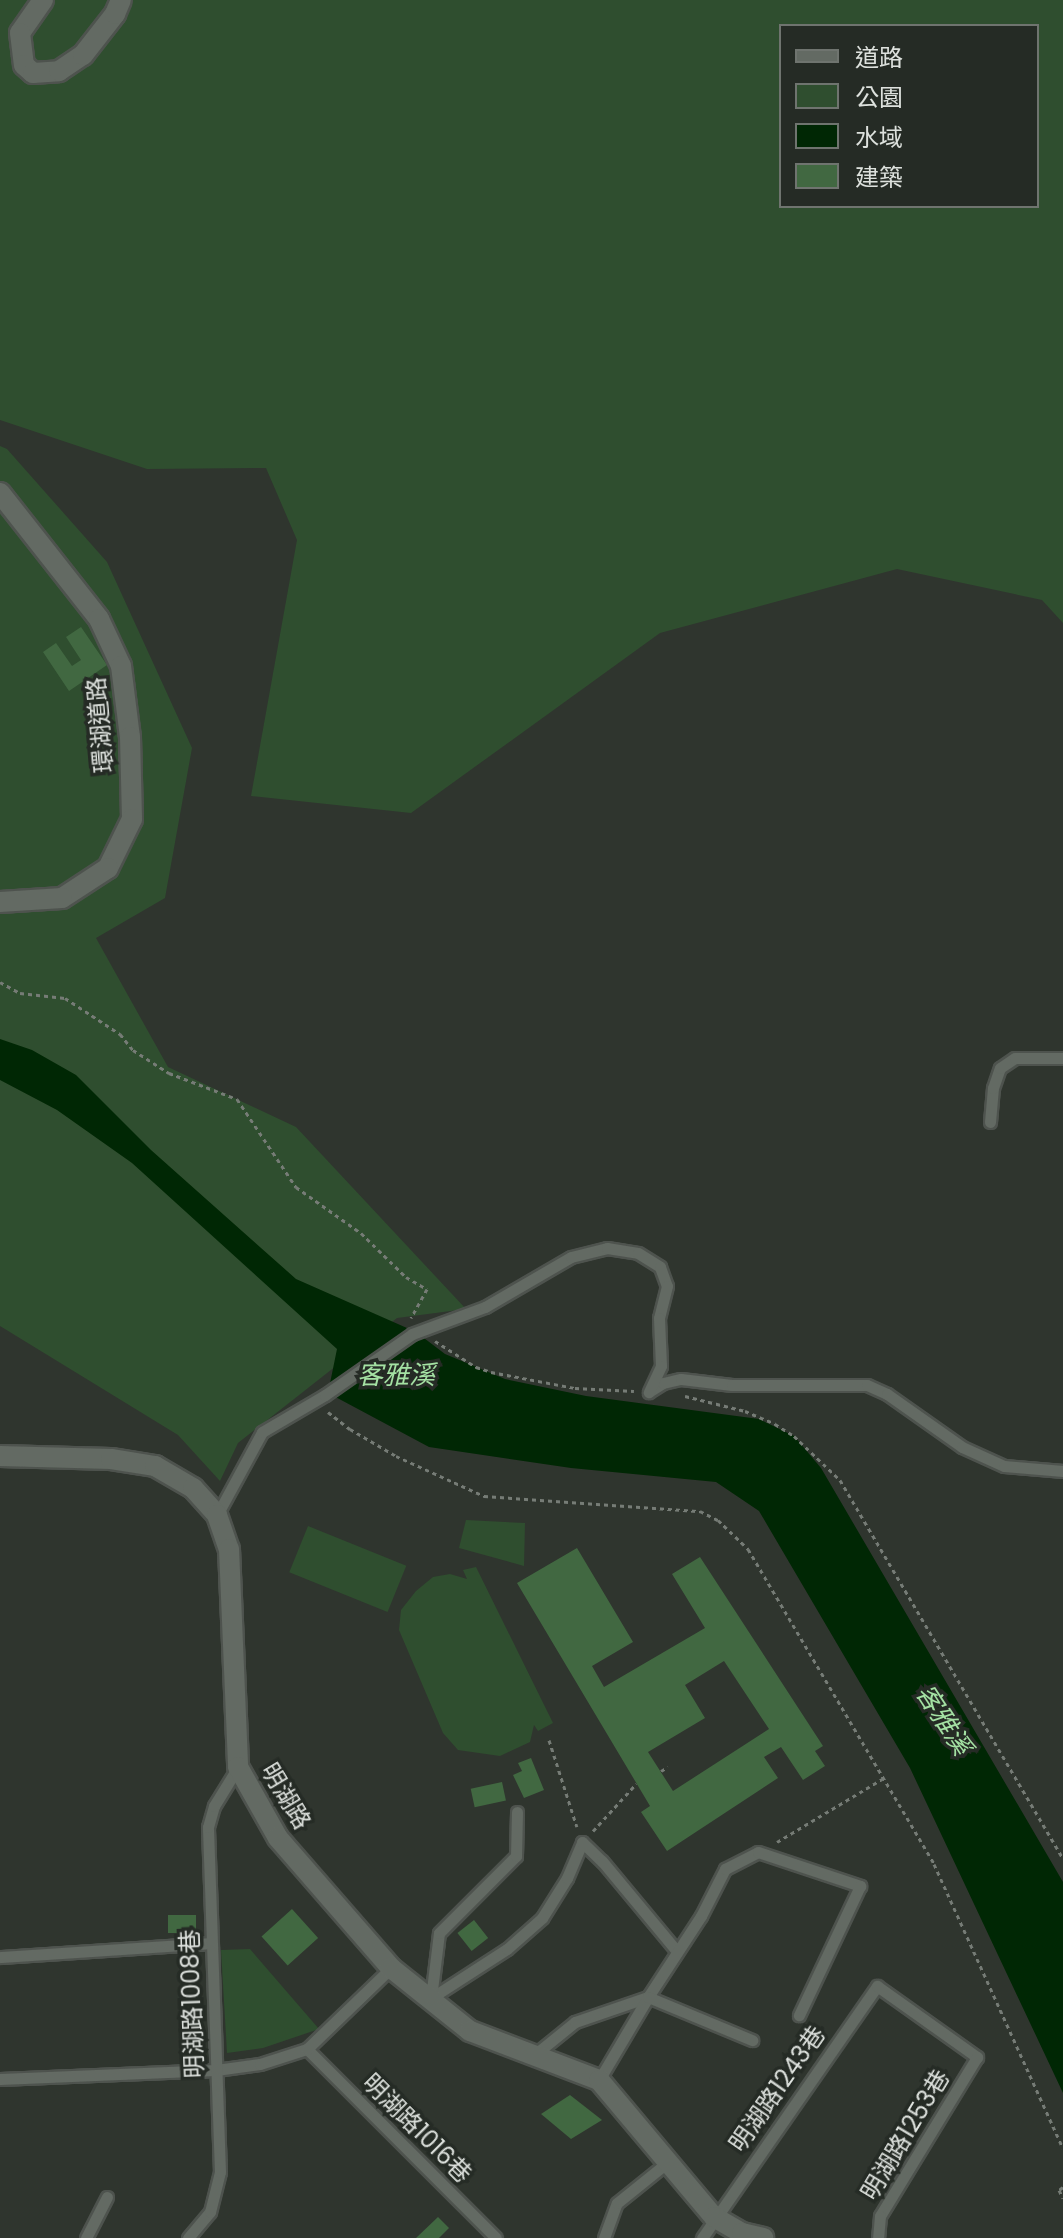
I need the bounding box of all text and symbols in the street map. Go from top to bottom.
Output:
legend [779,24,1039,208]
text: 道路 [855,41,903,74]
text: 公園 [855,81,903,114]
text: 水域 [855,121,903,154]
text: 建築 [855,161,903,194]
street label: 環湖道路 [81,676,119,774]
water label: 客雅溪 [357,1360,435,1392]
water label: 客雅溪 [909,1679,977,1761]
street label: 明湖路 [255,1758,317,1834]
street label: 明湖路1008巷 [175,1929,209,2079]
street label: 明湖路1243巷 [723,2021,831,2157]
street label: 明湖路1253巷 [855,2065,955,2205]
street label: 明湖路1016巷 [357,2068,477,2188]

